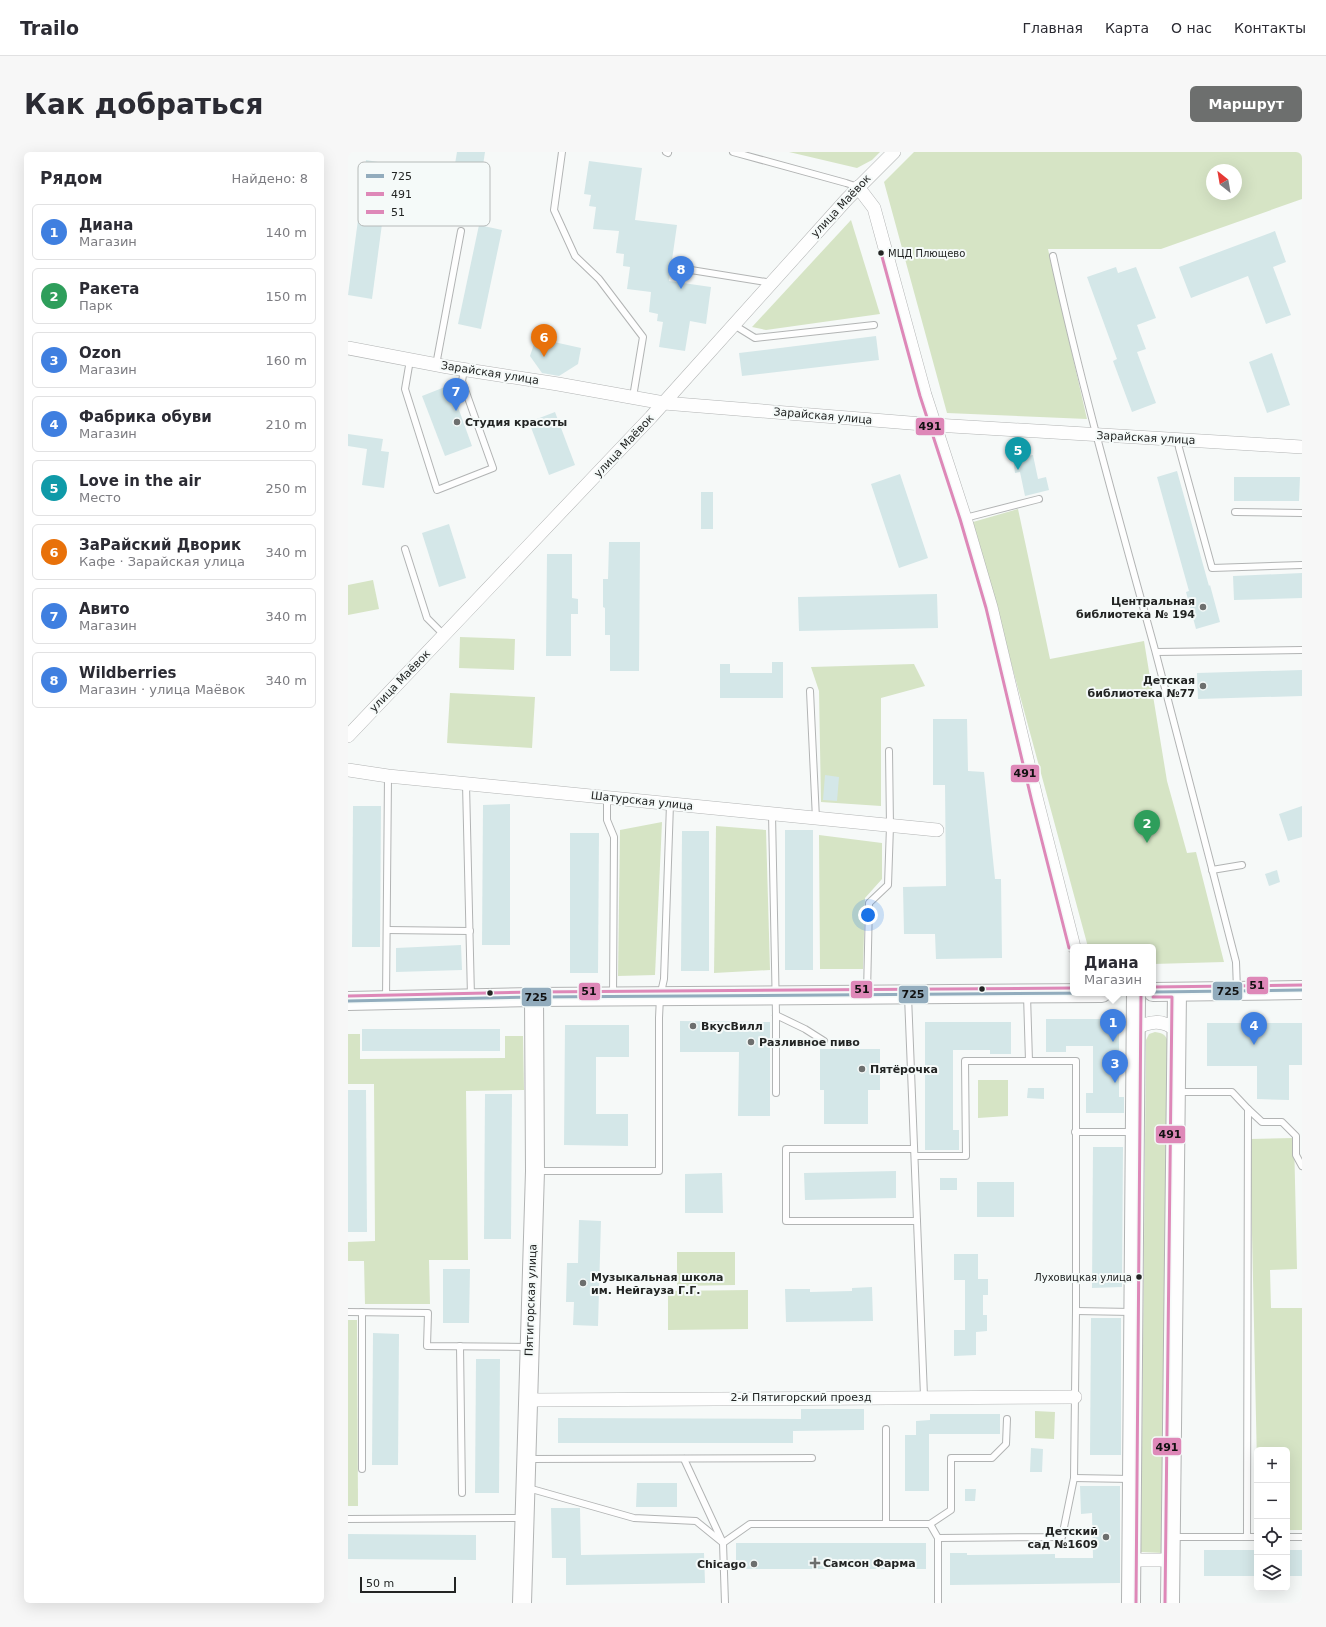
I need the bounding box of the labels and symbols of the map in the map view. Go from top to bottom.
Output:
legend [358,162,490,226]
north arrow [1206,164,1242,200]
text: 725 [391,170,412,183]
street label: улица Маёвок [809,172,874,240]
text: 491 [391,188,412,201]
text: 51 [391,206,405,219]
marker: МЦД Плющево [876,248,886,258]
place label: МЦД Плющево [888,248,965,259]
pin: 8 [668,256,694,289]
pin: 6 [531,324,557,357]
street label: Зарайская улица [440,359,540,387]
pin: 7 [443,378,469,411]
street label: Зарайская улица [773,405,873,427]
street label: улица Маёвок [592,412,657,480]
place label: Студия красоты [465,416,567,429]
marker: Студия красоты [452,417,462,427]
line badge: 491 [915,417,945,436]
text: 491 [919,420,941,433]
street label: Зарайская улица [1096,429,1196,447]
pin: 5 [1005,437,1031,470]
place label: Центральная библиотека № 194 [1076,595,1195,621]
marker: Центральная библиотека № 194 [1198,602,1208,612]
street label: улица Маёвок [367,647,433,715]
place label: Детская библиотека №77 [1088,674,1195,700]
marker: Детская библиотека №77 [1198,681,1208,691]
line badge: 491 [1010,764,1040,783]
text: 491 [1014,767,1036,780]
street label: Шатурская улица [590,789,694,813]
pin: 2 [1134,810,1160,843]
your location [858,905,878,925]
line badge: 51 [1246,976,1269,995]
text: 51 [1249,979,1265,992]
line badge: 51 [850,980,873,999]
line badge: 725 [1212,981,1243,1001]
line badge: 51 [578,982,601,1001]
text: 51 [854,983,870,996]
unlabelled marker [977,984,987,994]
text: 51 [581,985,597,998]
line badge: 725 [898,985,929,1004]
text: 725 [1217,985,1239,998]
line badge: 725 [521,987,552,1007]
unlabelled marker [485,988,495,998]
text: 725 [902,988,924,1001]
text: 725 [525,991,547,1004]
pin: 1 [1100,1009,1126,1042]
pin: 4 [1241,1012,1267,1045]
place label: ВкусВилл [701,1020,763,1033]
marker: ВкусВилл [688,1021,698,1031]
place label: Разливное пиво [759,1036,860,1049]
marker: Разливное пиво [746,1037,756,1047]
pin: 3 [1102,1050,1128,1083]
place label: Пятёрочка [870,1063,938,1076]
marker: Пятёрочка [857,1064,867,1074]
line badge: 491 [1155,1125,1186,1144]
text: 491 [1159,1128,1181,1141]
street label: Пятигорская улица [523,1244,539,1356]
place label: Музыкальная школа им. Нейгауза Г.Г. [591,1271,723,1297]
place label: Луховицкая улица [1034,1272,1132,1283]
marker: Луховицкая улица [1134,1272,1144,1282]
marker: Музыкальная школа им. Нейгауза Г.Г. [578,1278,588,1288]
street label: 2-й Пятигорский проезд [730,1391,872,1404]
line badge: 491 [1152,1437,1182,1456]
text: 491 [1156,1441,1178,1454]
place label: Детский сад №1609 [1027,1525,1098,1551]
marker: Детский сад №1609 [1101,1532,1111,1542]
place label: Самсон Фарма [823,1557,916,1570]
place label: Chicago [697,1558,746,1571]
marker: Самсон Фарма [810,1558,820,1568]
marker: Chicago [749,1559,759,1569]
scale bar [360,1575,456,1594]

